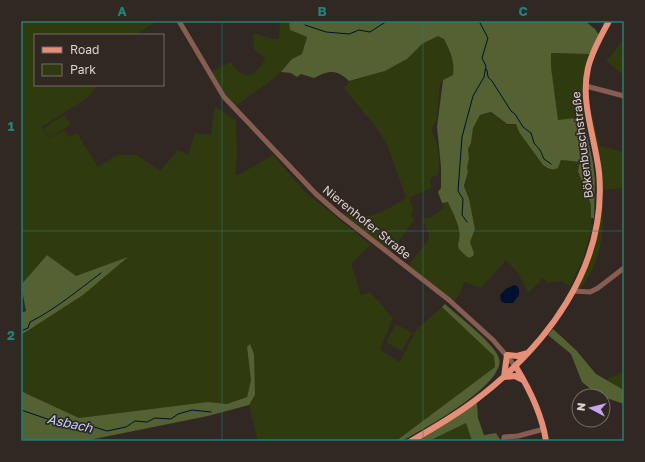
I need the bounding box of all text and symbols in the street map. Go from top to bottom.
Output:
text: A [117,3,127,19]
text: B [317,3,327,19]
text: C [518,3,528,19]
legend [34,34,164,86]
text: Road [70,42,99,57]
text: Park [70,62,96,77]
street label: Bökenbuschstraße [568,91,596,199]
text: 1 [8,118,15,134]
street label: Nierenhofer Straße [320,182,414,262]
text: 2 [7,327,15,343]
north arrow [571,388,611,428]
text: N [574,402,588,412]
water label: Asbach [46,410,95,436]

